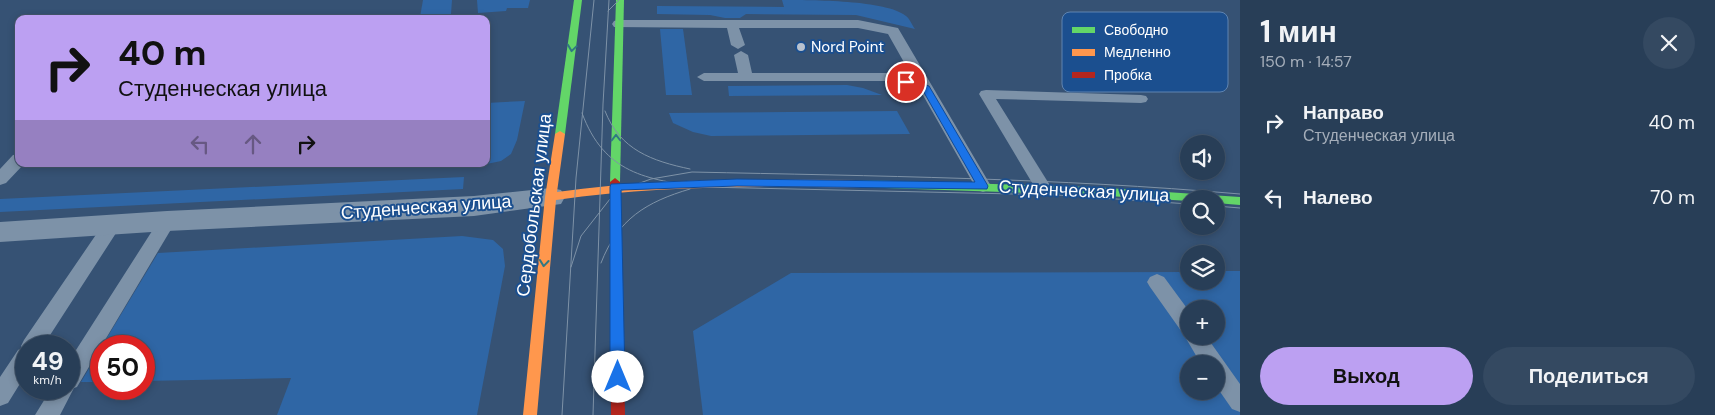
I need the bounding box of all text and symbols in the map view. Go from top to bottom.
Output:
legend [1062,12,1228,92]
text: 1 мин [1260,12,1337,51]
button: close [1643,17,1695,69]
text: Свободно [1104,21,1169,39]
text: 40 m [118,30,207,76]
icon: right [35,35,100,100]
place label: Nord Point [811,37,884,57]
marker: Nord Point [795,41,807,53]
text: Медленно [1104,43,1171,61]
one-way arrow [567,44,577,53]
text: 150 m · 14:57 [1260,51,1352,72]
pin [885,61,927,103]
text: Пробка [1104,66,1152,84]
icon: arrive [892,68,920,96]
text: Студенческая улица [118,74,327,103]
text: Направо [1303,100,1384,125]
icon: right [1260,109,1288,137]
text: 40 m [1648,110,1695,135]
street label: Сердобольская улица [511,111,557,298]
text: Студенческая улица [1303,125,1455,146]
icon: left [186,130,214,158]
icon: ahead [239,130,267,158]
icon: right [292,130,320,158]
one-way arrow [610,134,621,142]
map controls [1180,135,1225,400]
button: sound [1180,135,1225,180]
street label: Студенческая улица [998,175,1171,208]
icon: left [1260,184,1288,212]
text: Налево [1303,185,1373,210]
text: 70 m [1650,185,1695,210]
street label: Студенческая улица [340,189,513,225]
button: search [1180,190,1225,235]
button: layers [1180,245,1225,290]
one-way arrow [539,259,550,267]
button: + [1180,300,1225,345]
speed limit sign: 50 [90,335,155,400]
text: 49 [31,345,64,378]
button: Выход [1260,347,1473,405]
button: Поделиться [1483,347,1695,405]
position arrow [591,350,643,402]
button: − [1180,355,1225,400]
text: km/h [33,372,62,388]

